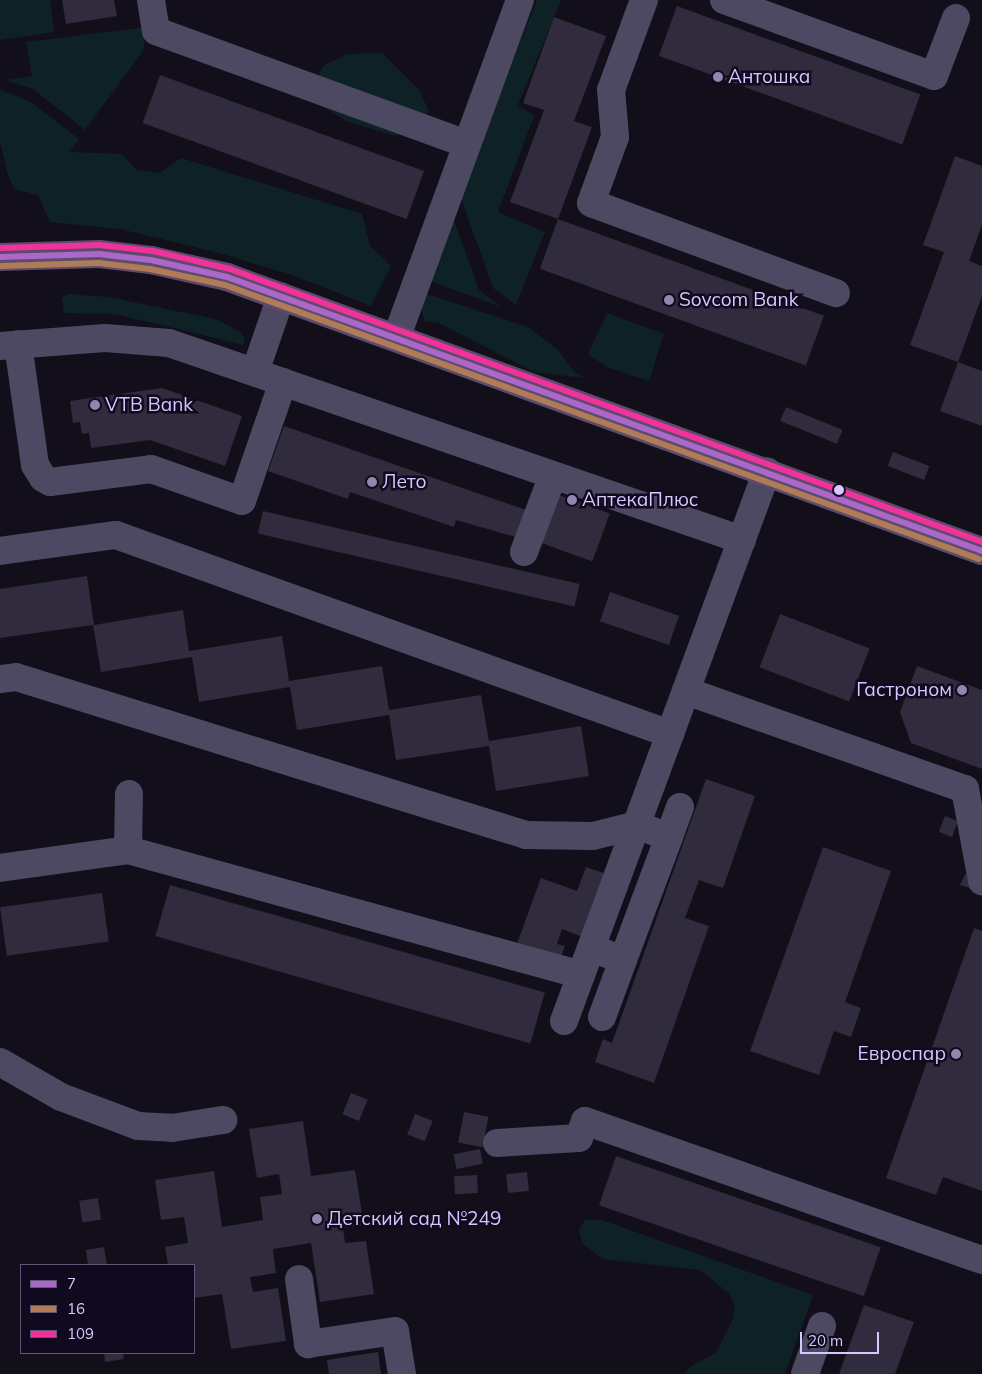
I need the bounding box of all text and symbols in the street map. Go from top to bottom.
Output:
place label: Антошка [728,66,810,88]
marker: Антошка [712,71,724,83]
place label: Sovcom Bank [679,289,798,311]
marker: Sovcom Bank [663,294,675,306]
place label: VTB Bank [105,394,193,416]
marker: VTB Bank [89,399,101,411]
place label: Лето [382,471,427,493]
marker: Лето [366,476,378,488]
unlabelled marker [834,485,844,495]
place label: АптекаПлюс [582,489,698,511]
marker: АптекаПлюс [566,494,578,506]
place label: Гастроном [856,679,952,701]
marker: Гастроном [956,684,968,696]
place label: Евроспар [858,1043,946,1065]
marker: Евроспар [950,1048,962,1060]
place label: Детский сад №249 [327,1208,501,1230]
marker: Детский сад №249 [311,1213,323,1225]
legend [20,1264,195,1354]
text: 7 [67,1274,76,1293]
text: 16 [67,1299,85,1318]
scale bar [802,1322,881,1354]
text: 109 [67,1324,94,1343]
text: 20 m [808,1331,843,1350]

